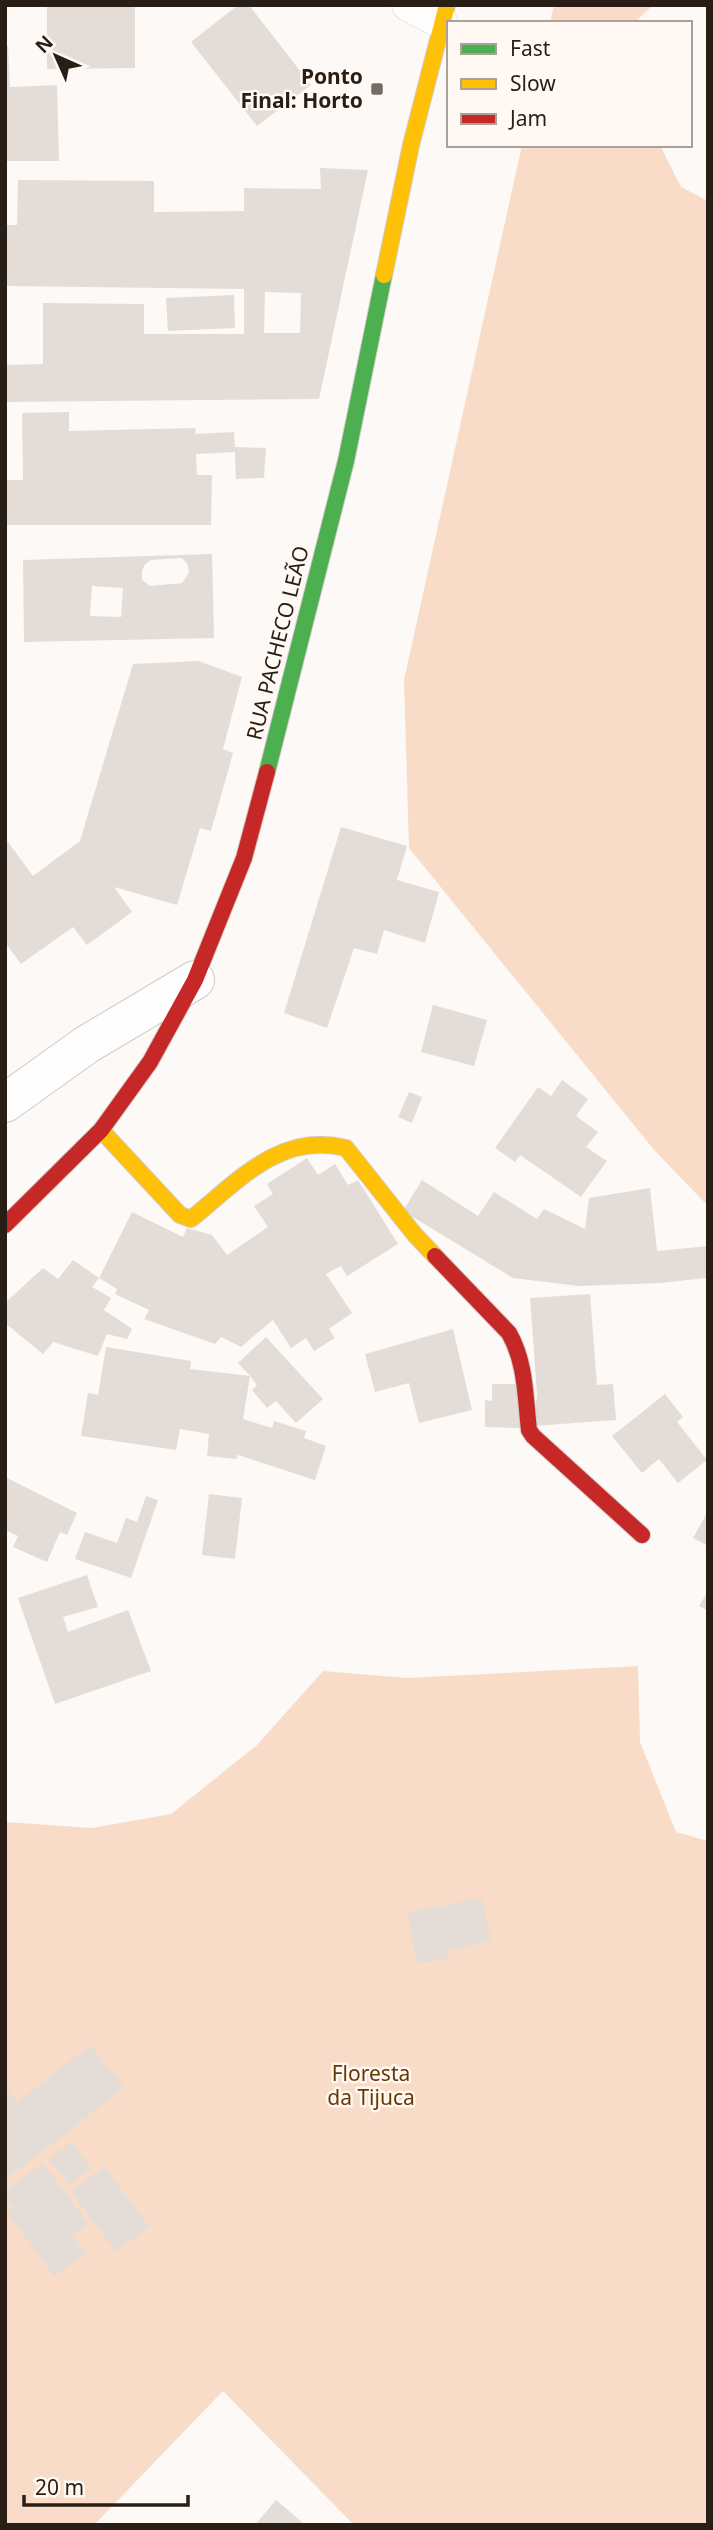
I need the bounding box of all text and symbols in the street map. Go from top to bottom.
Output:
north arrow [21,21,91,91]
legend [447,21,692,147]
text: N [29,29,59,59]
text: Fast [510,34,551,62]
place label: Ponto Final: Horto [241,62,363,114]
text: Slow [510,69,556,97]
marker: Ponto Final: Horto [369,81,385,97]
text: Jam [508,104,547,132]
street label: RUA PACHECO LEÃO [239,543,315,743]
park label: Floresta da Tijuca [327,2059,415,2111]
scale bar [24,2464,189,2508]
text: 20 m [35,2473,84,2501]

